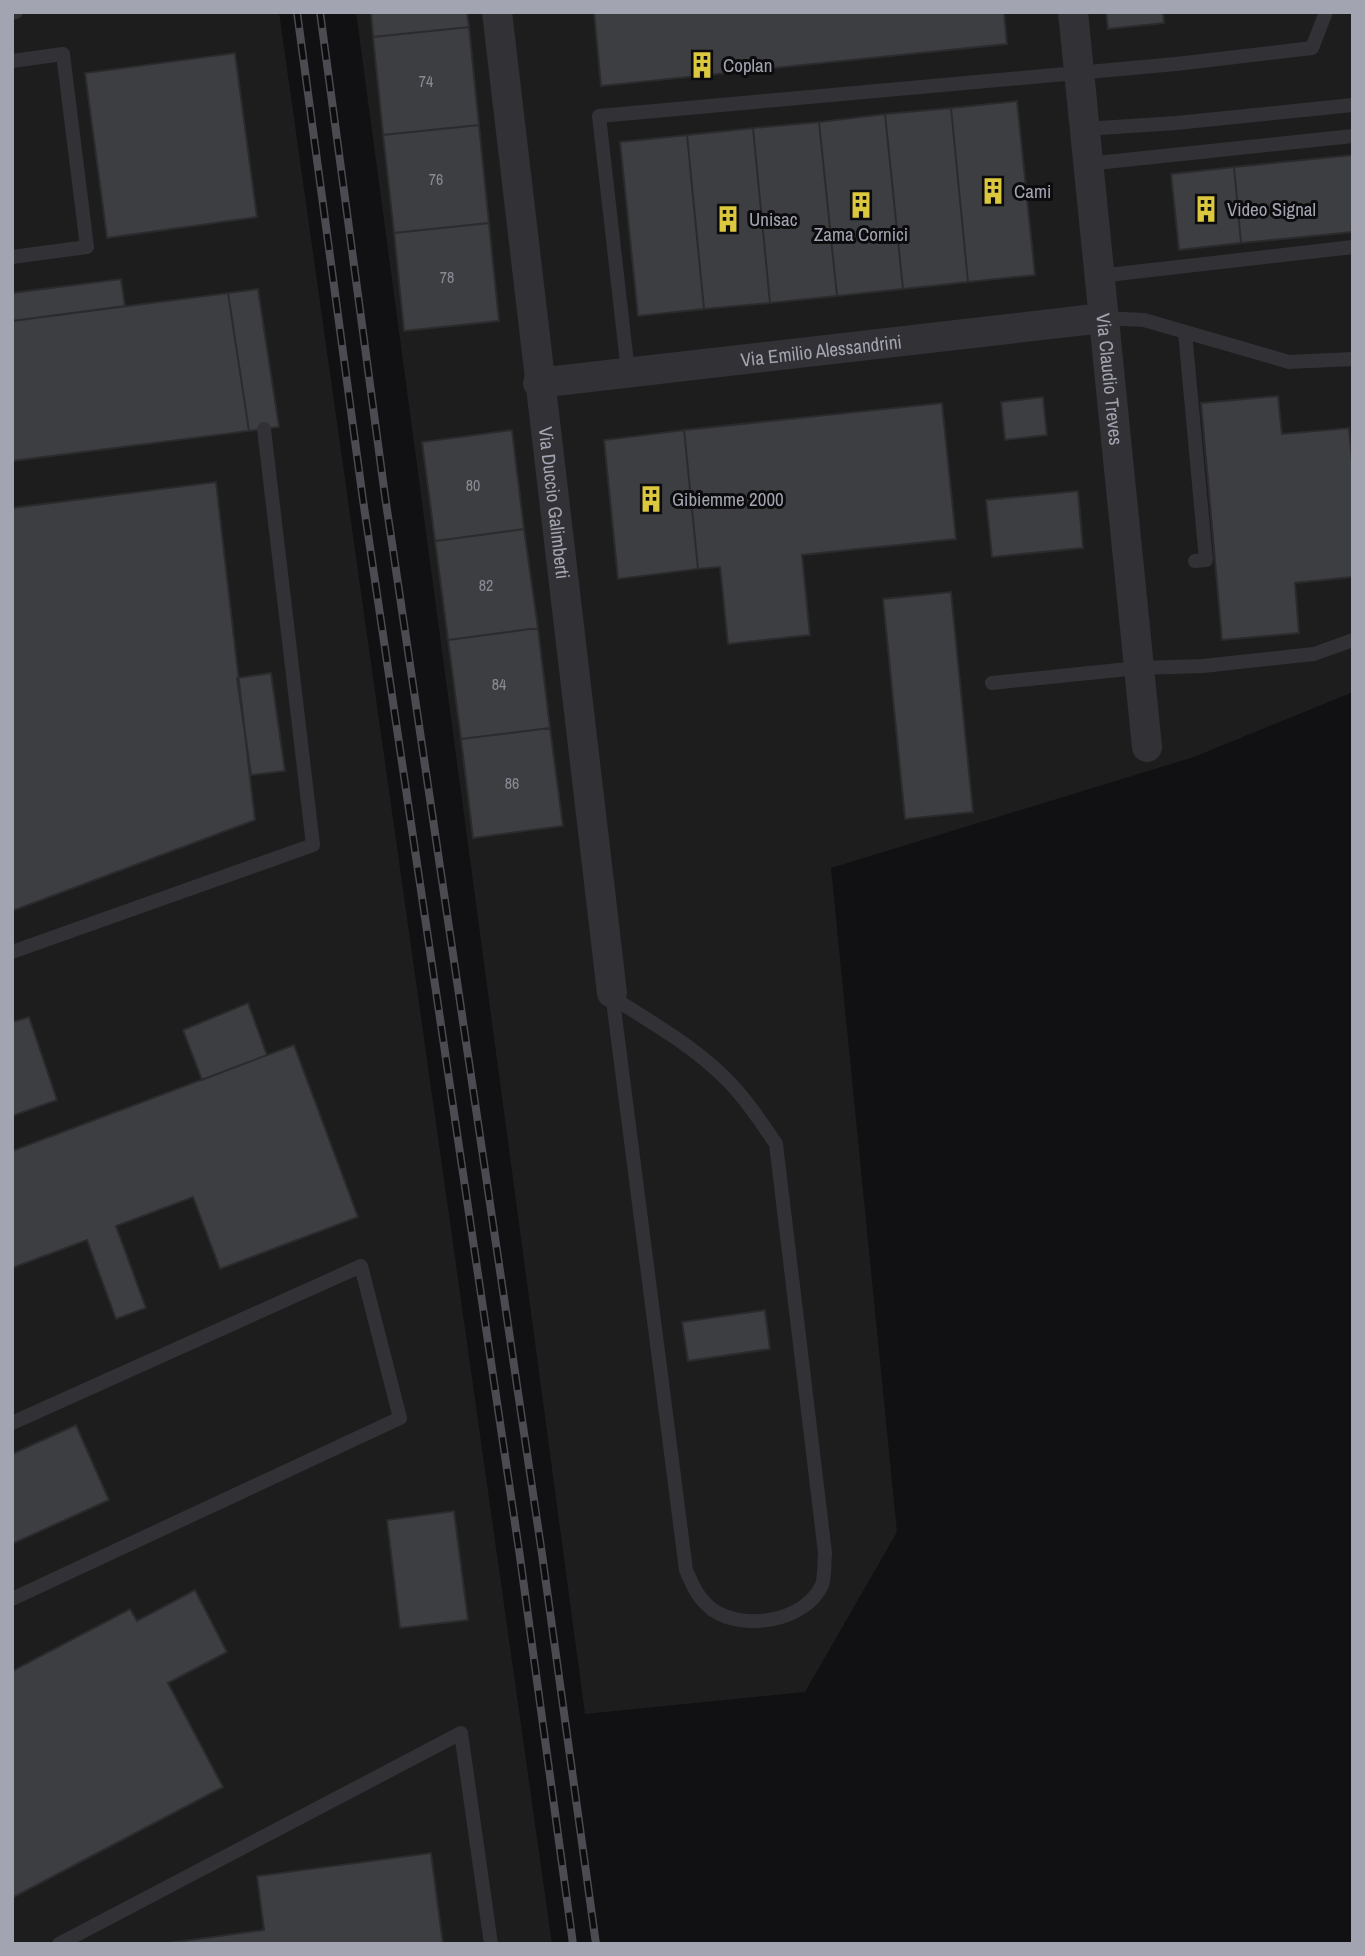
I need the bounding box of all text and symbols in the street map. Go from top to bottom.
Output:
building icon: Coplan [687,50,717,80]
place label: Coplan [723,52,772,78]
house number: 74 [419,70,433,92]
house number: 76 [429,168,443,190]
building icon: Cami [978,176,1008,206]
place label: Cami [1014,178,1051,204]
building icon: Zama Cornici [846,190,876,220]
building icon: Video Signal [1191,194,1221,224]
place label: Video Signal [1227,196,1316,222]
building icon: Unisac [713,204,743,234]
place label: Unisac [749,206,798,232]
place label: Zama Cornici [814,221,908,247]
house number: 78 [440,266,454,288]
street label: Via Claudio Treves [1090,312,1130,447]
street label: Via Emilio Alessandrini [739,328,903,373]
street label: Via Duccio Galimberti [533,425,576,580]
house number: 80 [466,474,480,496]
building icon: Gibiemme 2000 [636,484,666,514]
place label: Gibiemme 2000 [672,486,784,512]
house number: 82 [479,574,493,596]
house number: 84 [492,673,506,695]
house number: 86 [505,772,519,794]

